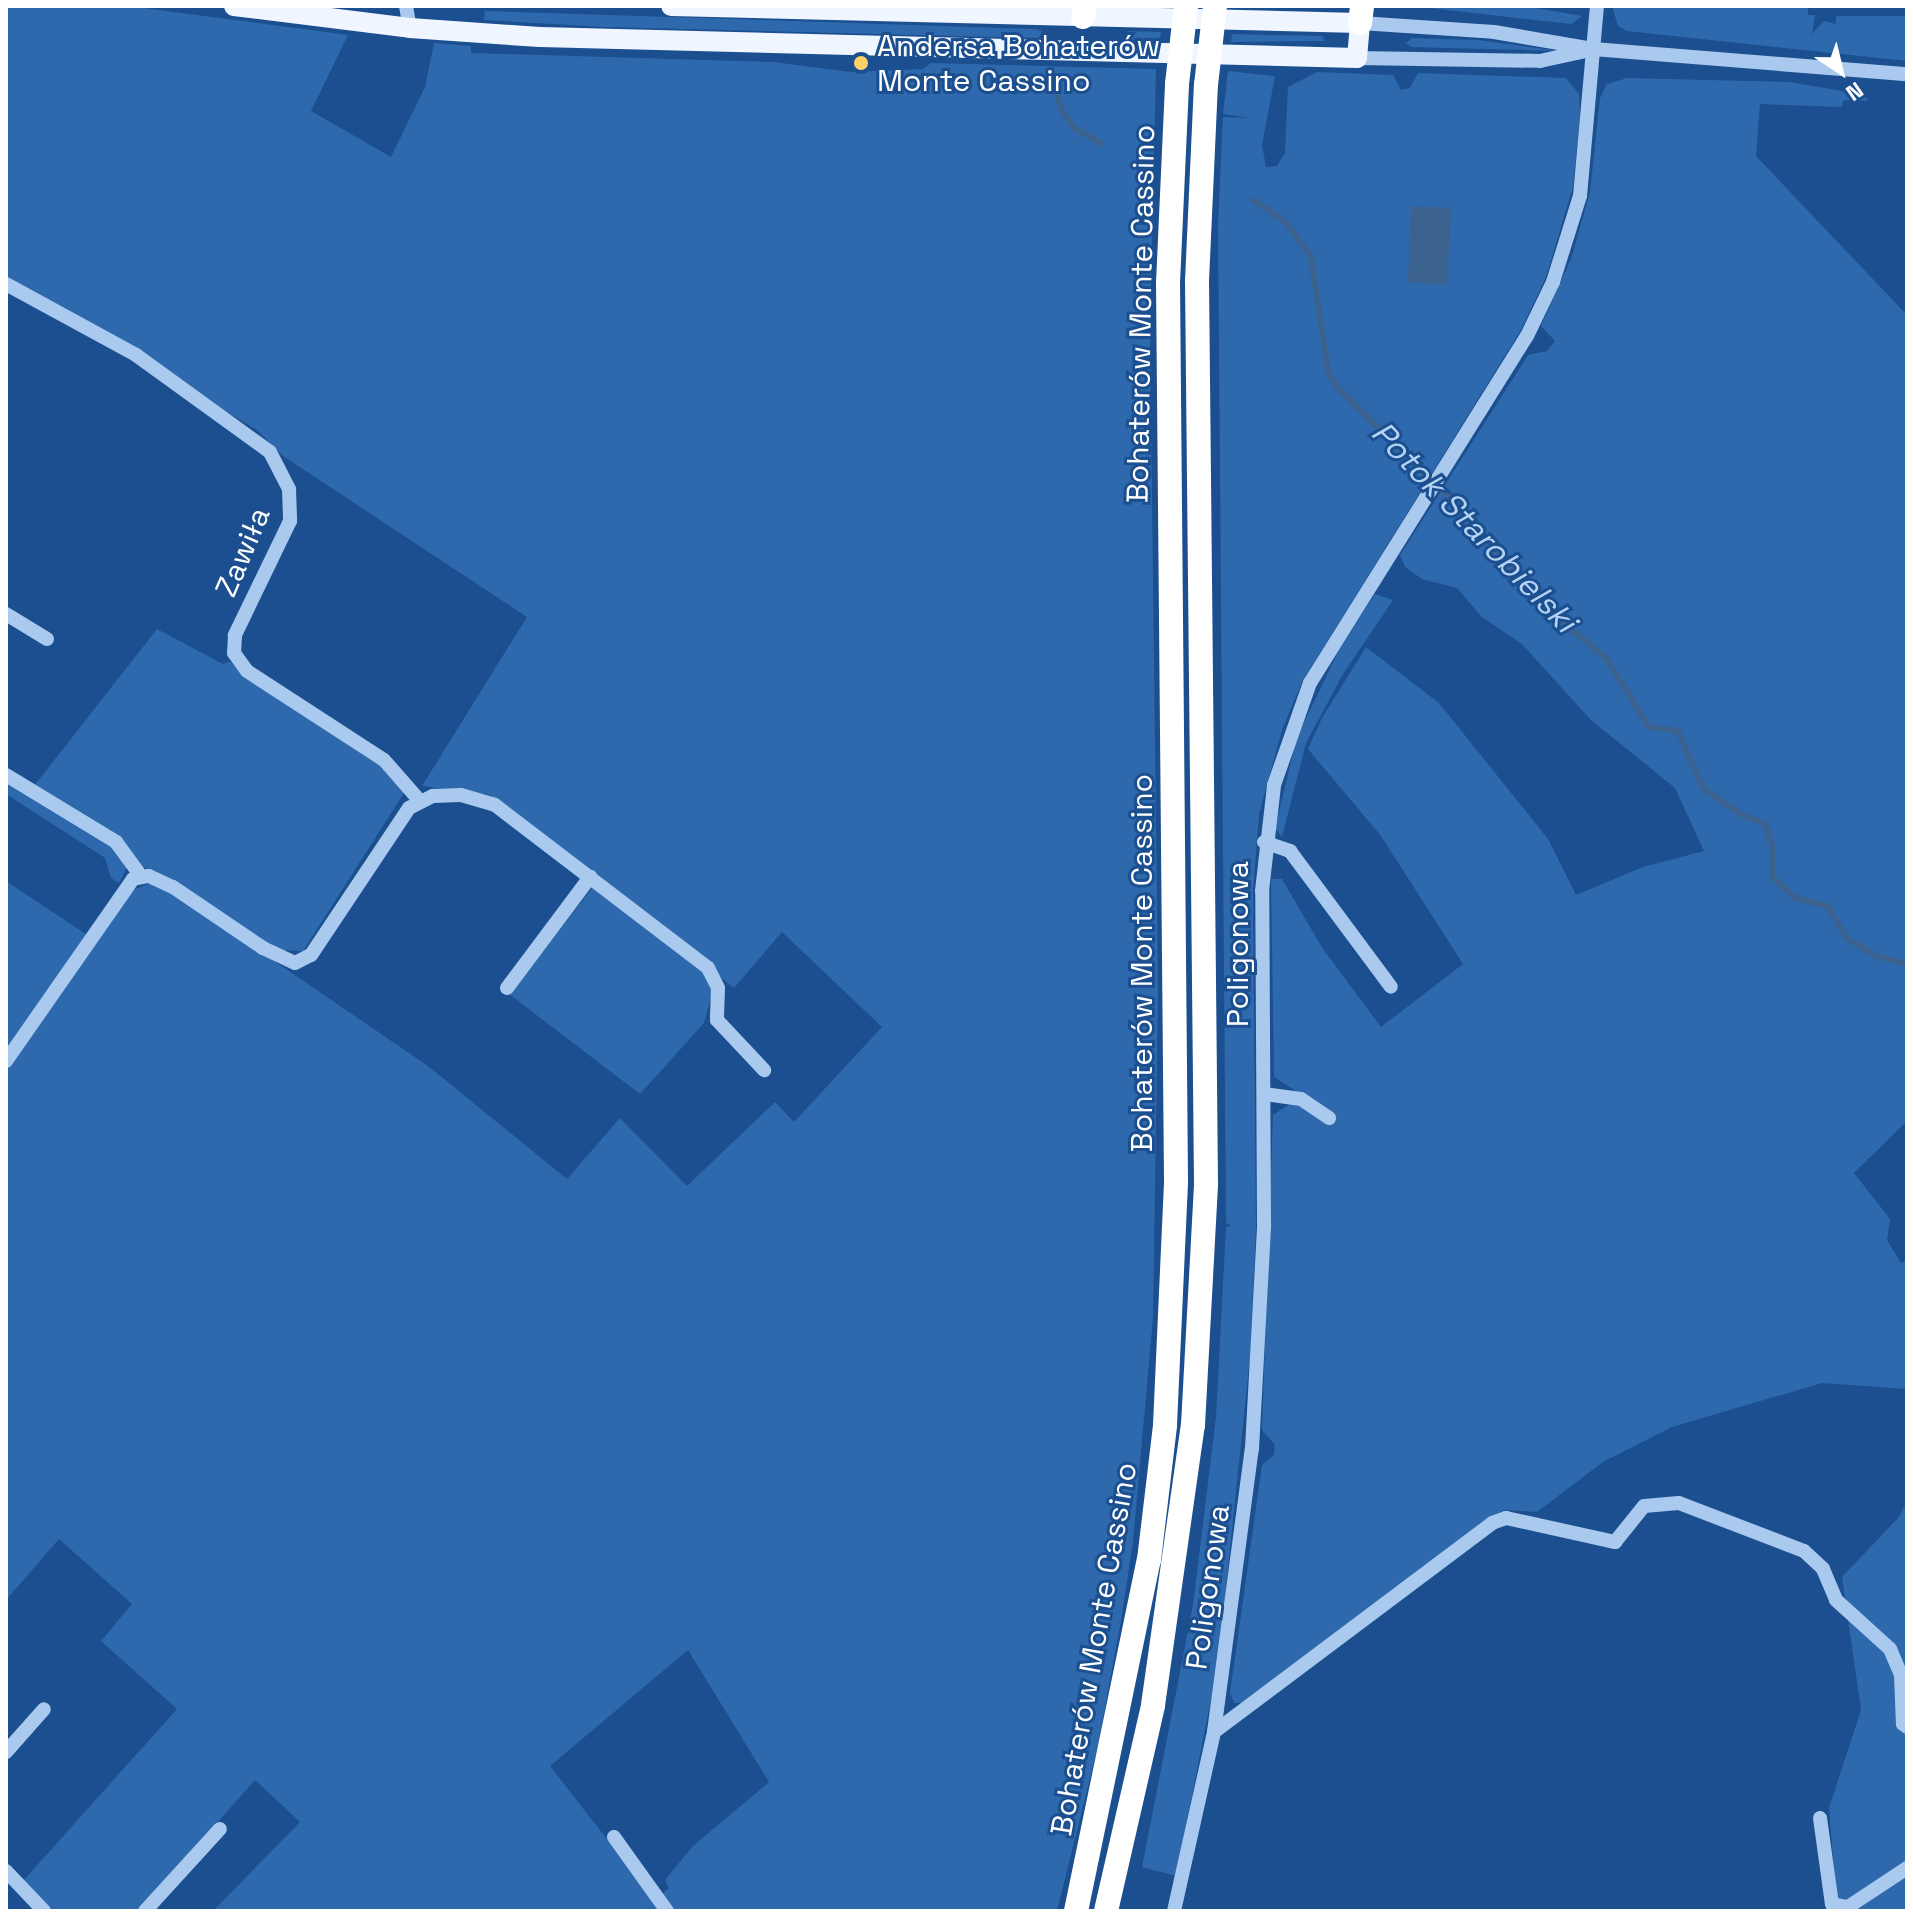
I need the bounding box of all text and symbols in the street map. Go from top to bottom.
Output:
place label: Andersa Bohaterów Monte Cassino [877,28,1160,98]
north arrow [1801,32,1881,112]
marker: Andersa Bohaterów Monte Cassino [852,54,870,72]
text: N [1841,76,1869,107]
street label: Bohaterów Monte Cassino [1120,125,1162,503]
water label: Potok Starobielski [1364,414,1584,640]
street label: Zawiła [208,502,278,602]
street label: Bohaterów Monte Cassino [1124,774,1160,1152]
street label: Poligonowa [1220,861,1256,1027]
street label: Bohaterów Monte Cassino [1043,1460,1145,1838]
street label: Poligonowa [1179,1502,1237,1672]

